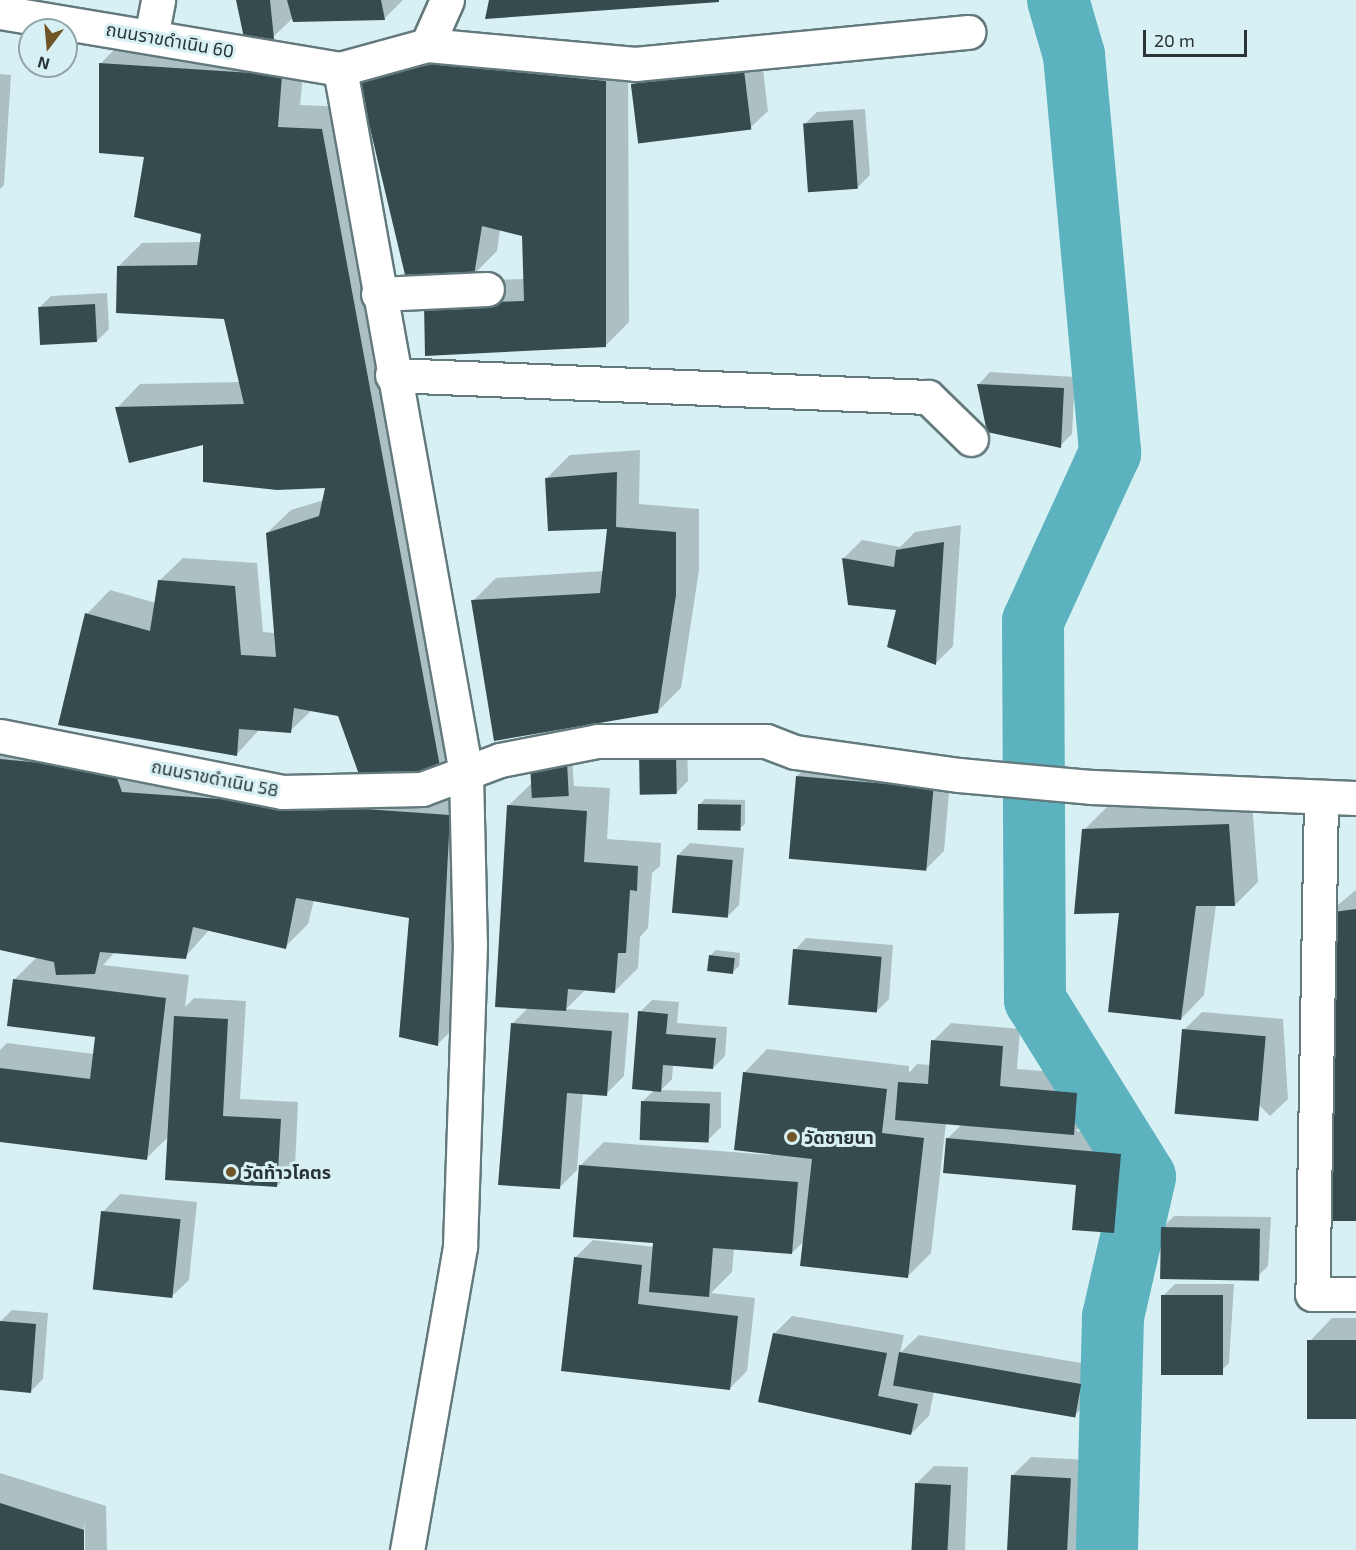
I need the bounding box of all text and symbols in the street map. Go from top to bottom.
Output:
north arrow [18,18,78,78]
street label: ถนนราขดำเนิน 60 [104,18,236,62]
scale bar [1146,18,1250,56]
text: 20 m [1154,29,1195,51]
text: N [35,53,52,75]
street label: ถนนราขดำเนิน 58 [150,755,280,801]
place label: วัดชายนา [804,1126,874,1148]
marker: วัดชายนา [785,1130,799,1144]
place label: วัดท้าวโคตร [243,1161,331,1183]
marker: วัดท้าวโคตร [224,1165,238,1179]

